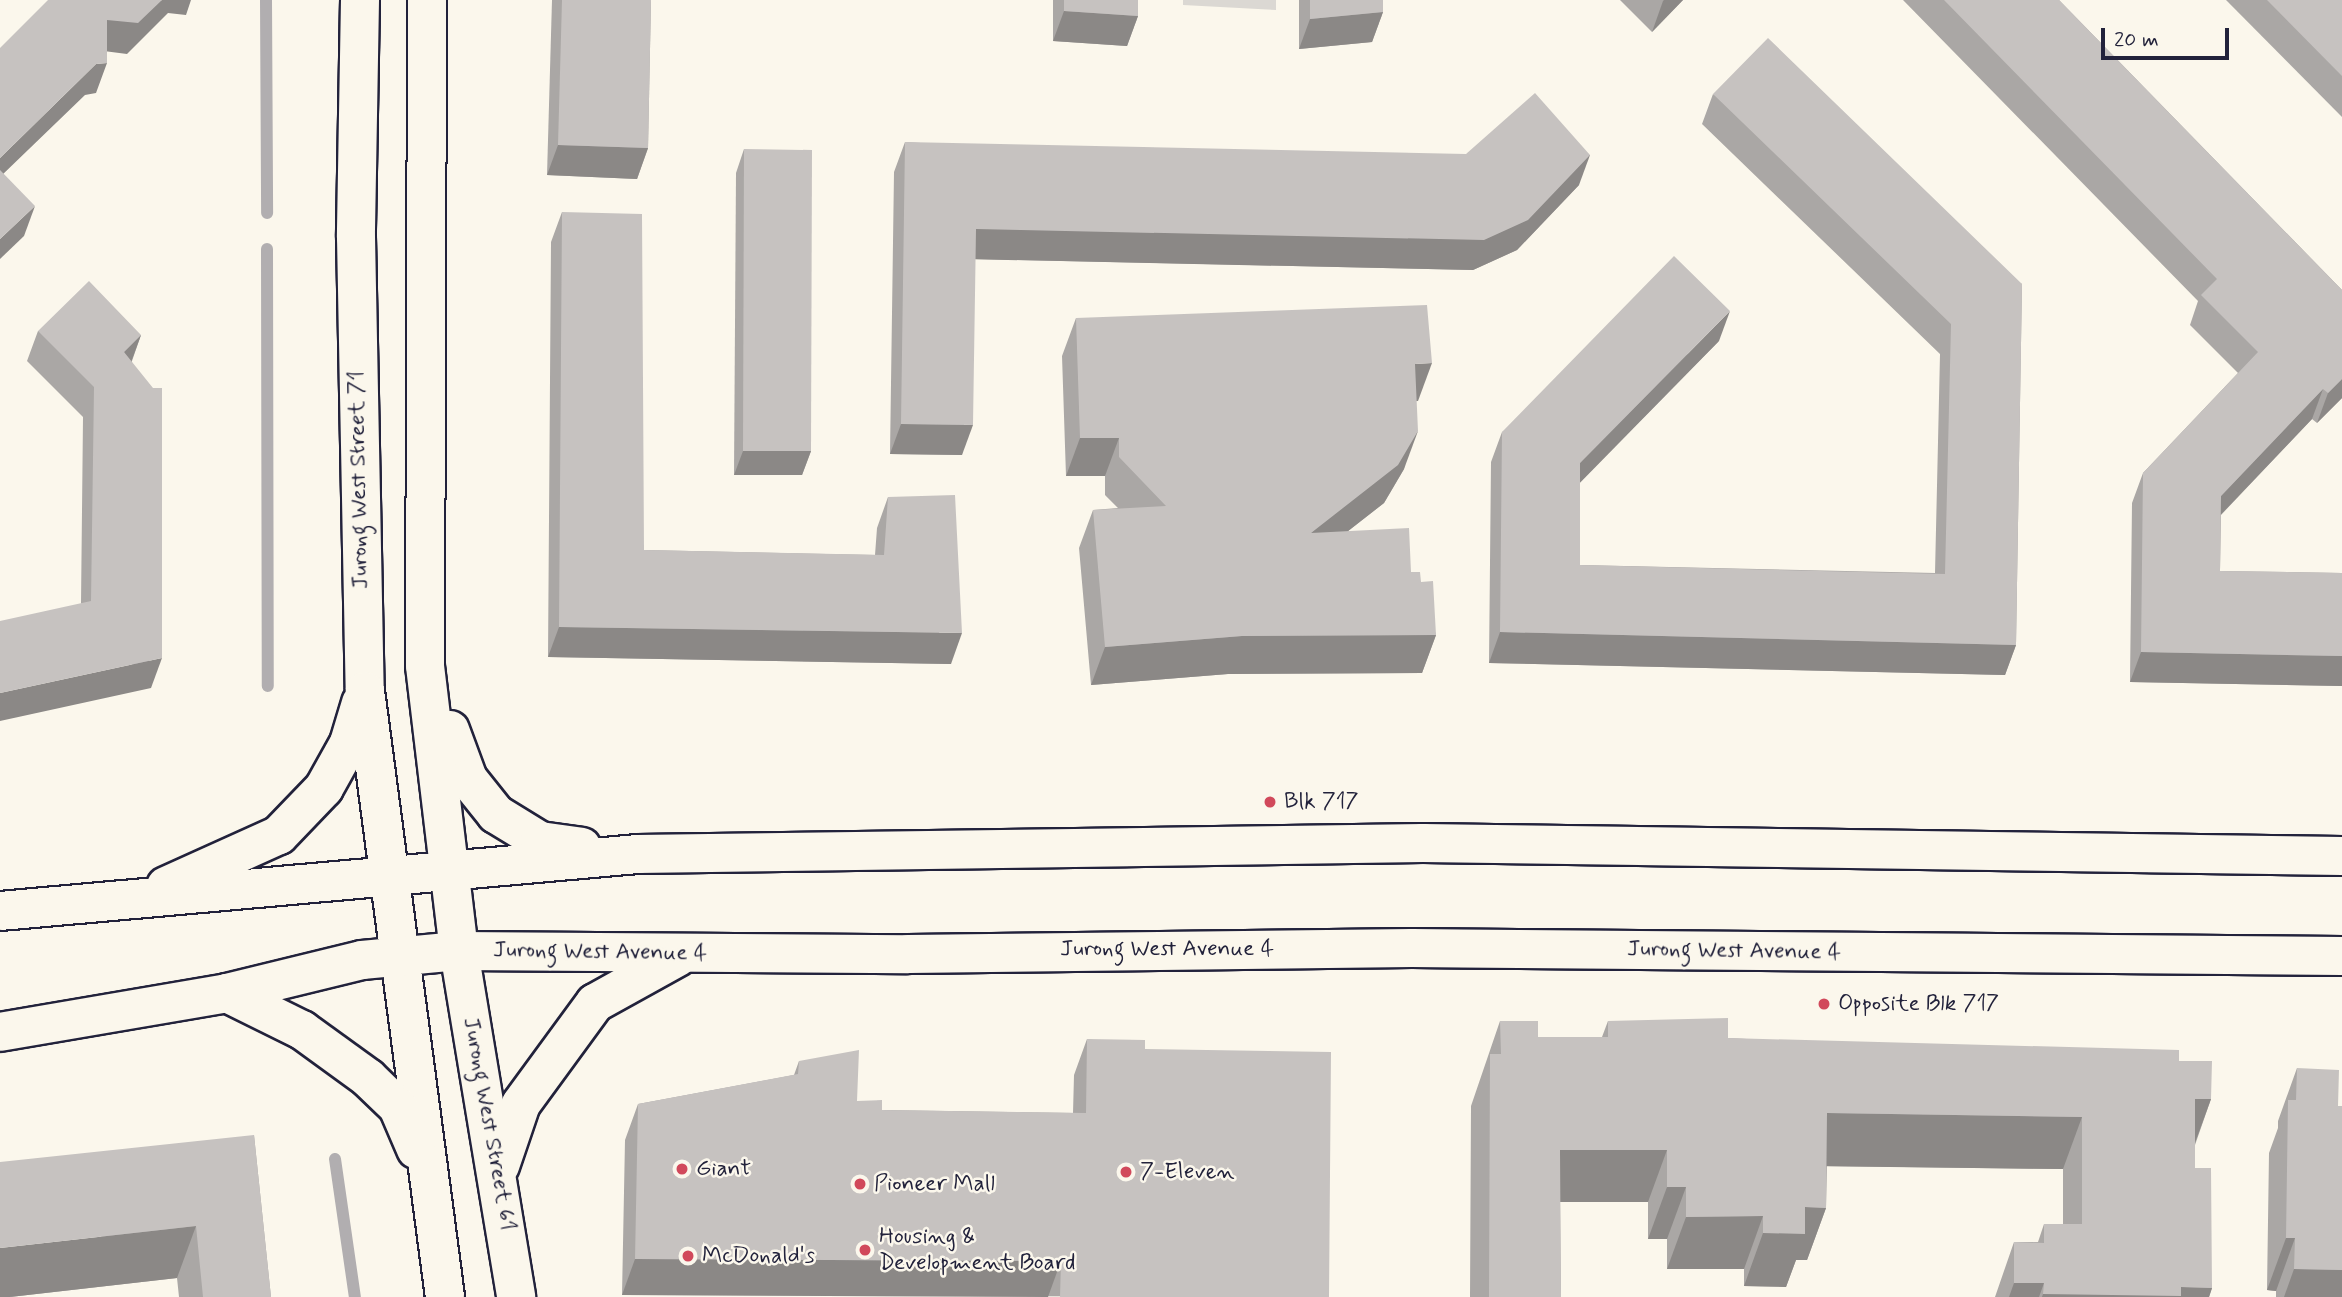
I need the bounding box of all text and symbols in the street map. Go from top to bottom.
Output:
scale bar [2104,14,2232,58]
text: 20 m [2114,26,2159,54]
street label: Jurong West Street 71 [343,370,375,590]
place label: Blk 717 [1284,788,1358,816]
marker: Blk 717 [1262,794,1278,810]
street label: Jurong West Avenue 4 [1059,935,1275,963]
street label: Jurong West Avenue 4 [1626,935,1842,967]
street label: Jurong West Avenue 4 [492,936,708,968]
place label: Opposite Blk 717 [1838,990,2000,1018]
marker: Opposite Blk 717 [1816,996,1832,1012]
street label: Jurong West Street 61 [457,1014,521,1234]
place label: Giant [696,1155,751,1183]
place label: 7-Eleven [1140,1158,1235,1186]
marker: Giant [674,1161,690,1177]
marker: 7-Eleven [1118,1164,1134,1180]
place label: Pioneer Mall [874,1170,996,1198]
marker: Pioneer Mall [852,1176,868,1192]
place label: Housing & Development Board [879,1223,1076,1277]
place label: McDonald's [702,1242,815,1270]
marker: Housing & Development Board [857,1242,873,1258]
marker: McDonald's [680,1248,696,1264]

